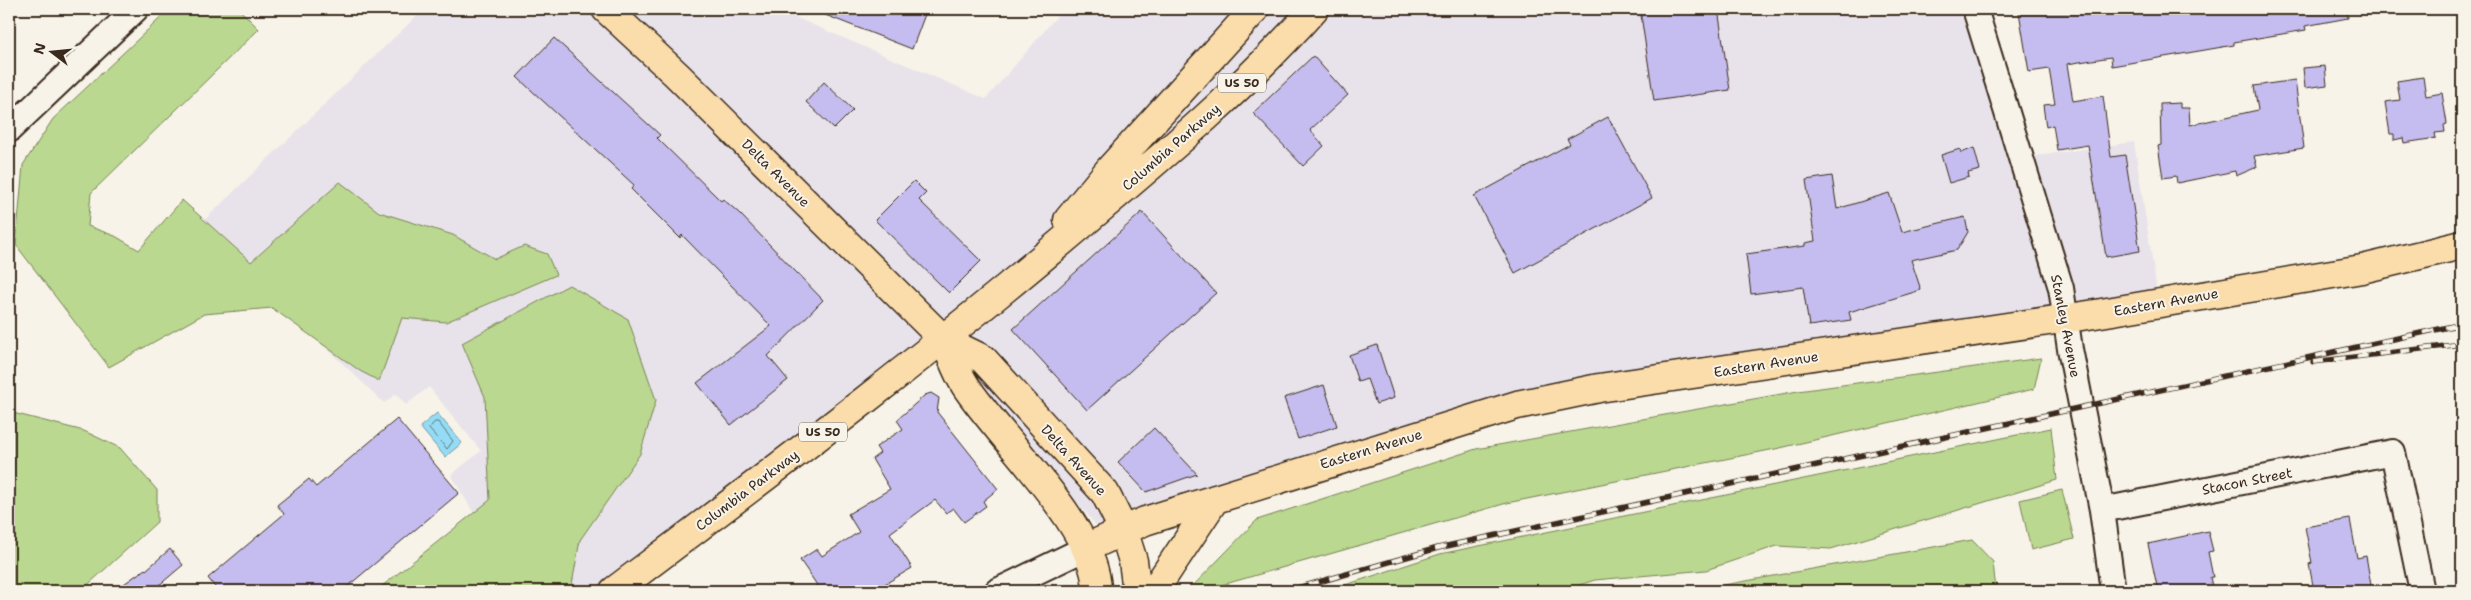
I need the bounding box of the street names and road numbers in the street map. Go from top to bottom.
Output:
road number: US 50 [1218,74,1266,92]
street label: Columbia Parkway [1118,99,1224,195]
street label: Delta Avenue [738,135,814,211]
street label: Stanley Avenue [2047,273,2085,379]
street label: Eastern Avenue [2112,284,2220,320]
street label: Eastern Avenue [1712,347,1820,381]
street label: Delta Avenue [1037,421,1111,499]
road number: US 50 [799,422,847,442]
street label: Eastern Avenue [1318,425,1424,473]
street label: Columbia Parkway [692,445,802,535]
street label: Stacon Street [2200,463,2294,499]

